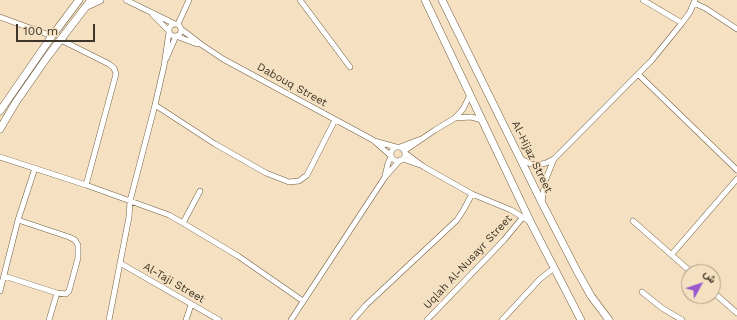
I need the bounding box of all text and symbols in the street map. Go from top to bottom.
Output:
scale bar [18,16,97,42]
text: 100 m [23,24,58,38]
street label: Dabouq Street [255,60,329,110]
street label: Al-Hijaz Street [509,119,555,195]
street label: Uqlah Al-Nusayr Street [421,212,515,312]
street label: Al-Taji Street [141,260,207,306]
north arrow [681,264,721,304]
text: ش [701,267,719,286]

